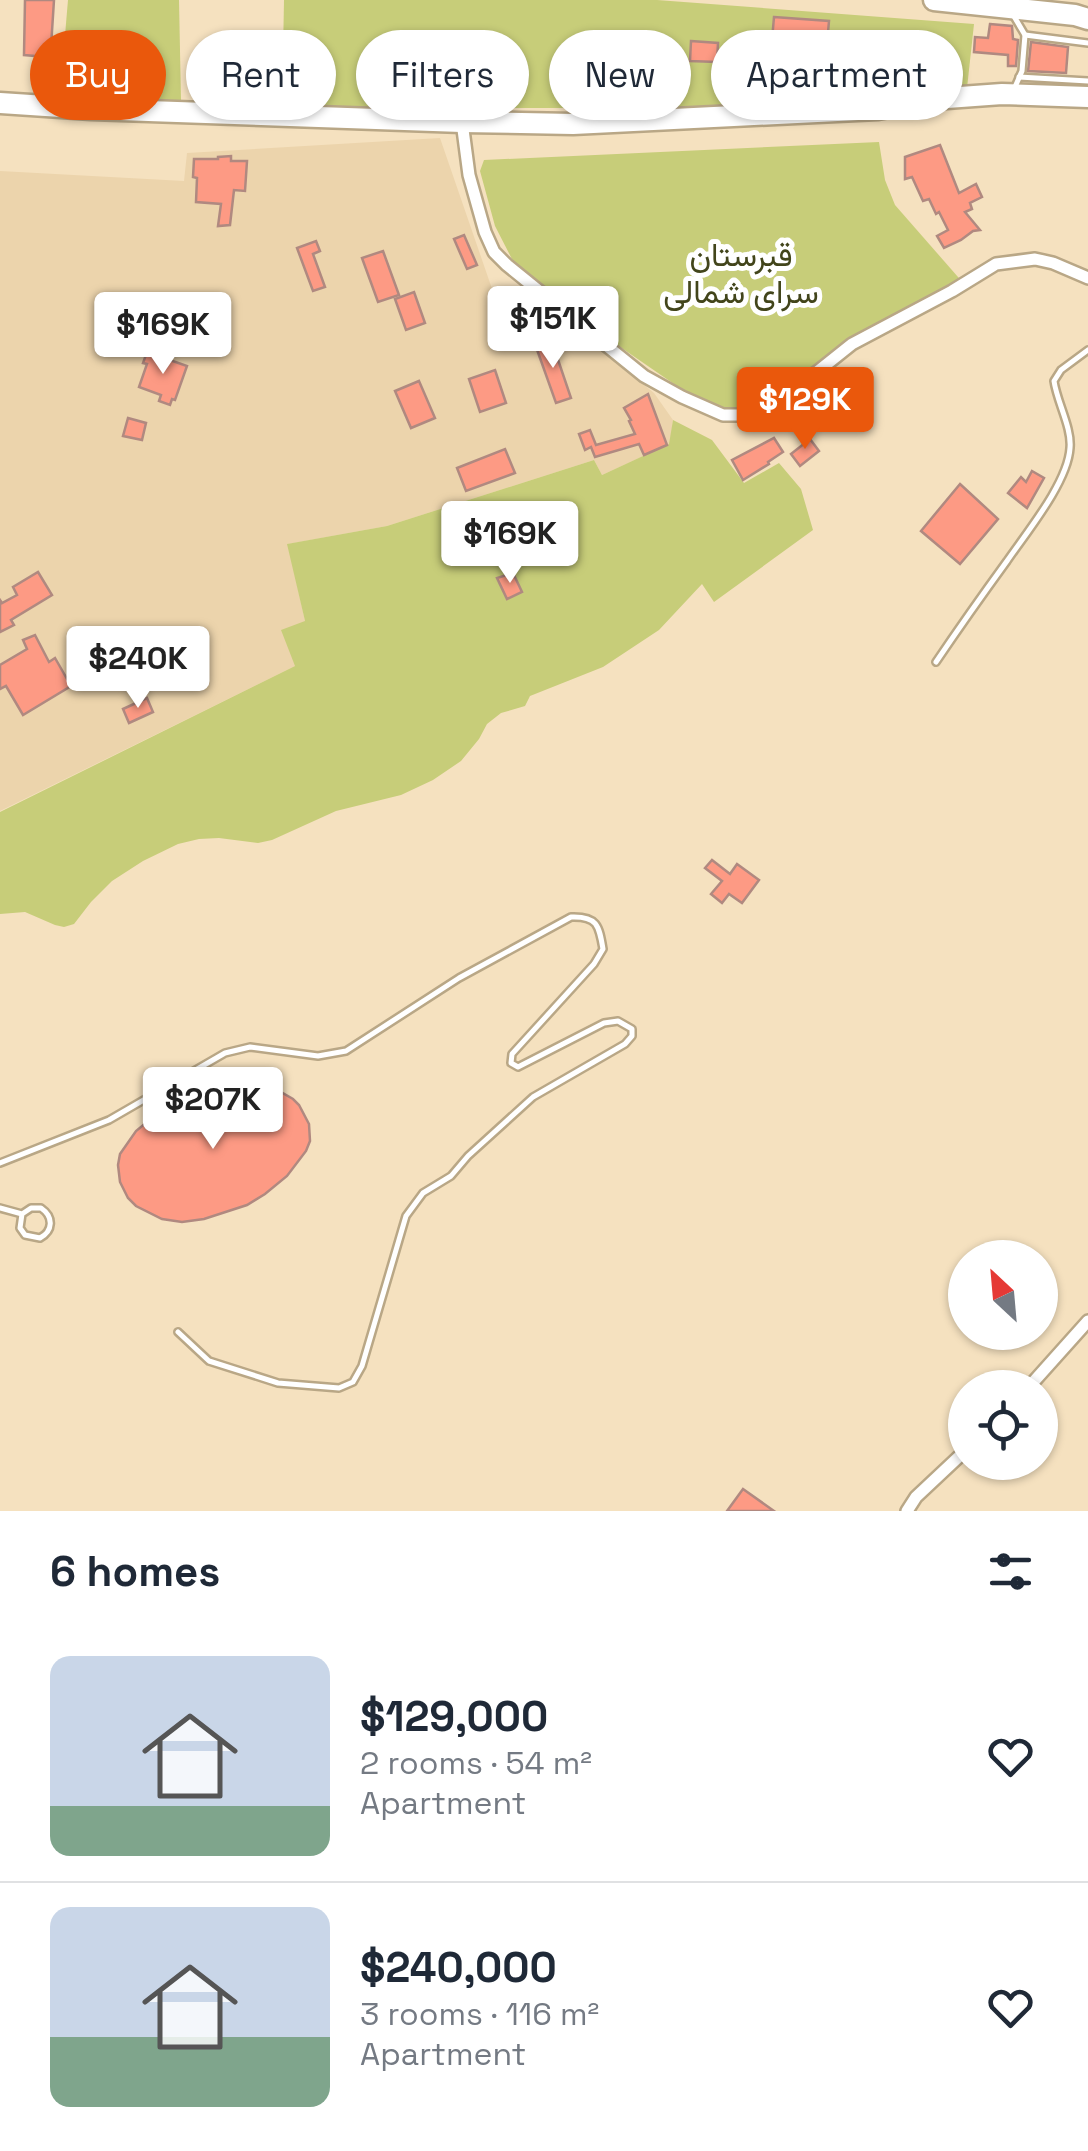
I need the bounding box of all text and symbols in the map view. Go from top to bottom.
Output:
chip: Buy [30,30,166,120]
chip: Rent [186,30,336,120]
chip: Filters [356,30,529,120]
chip: New [549,30,691,120]
chip: Apartment [711,30,963,120]
park label: قبرستان سرای شمالی [663,235,819,312]
pin: $151K [483,286,623,371]
pin: $169K [93,292,233,377]
text: $151K [510,298,596,338]
text: $169K [116,304,210,344]
pin: $129K [735,367,875,452]
text: $129K [759,379,851,419]
pin: $169K [440,501,580,586]
text: $169K [463,513,557,553]
pin: $240K [68,626,208,711]
text: $240K [88,638,188,678]
pin: $207K [143,1067,283,1152]
text: $207K [165,1079,261,1119]
north arrow [948,1240,1058,1350]
map controls [948,1240,1058,1480]
button: locate [948,1370,1058,1480]
icon: filters [983,1544,1038,1599]
text: 6 homes [50,1545,220,1598]
text: $129,000 [360,1690,548,1743]
icon: home [130,1696,250,1816]
icon: heart [983,1729,1038,1784]
text: 2 rooms · 54 m² [360,1743,592,1783]
text: Apartment [360,1783,526,1823]
text: $240,000 [360,1941,557,1994]
icon: home [130,1947,250,2067]
icon: heart [983,1980,1038,2035]
text: 3 rooms · 116 m² [360,1994,599,2034]
text: Apartment [360,2034,526,2074]

